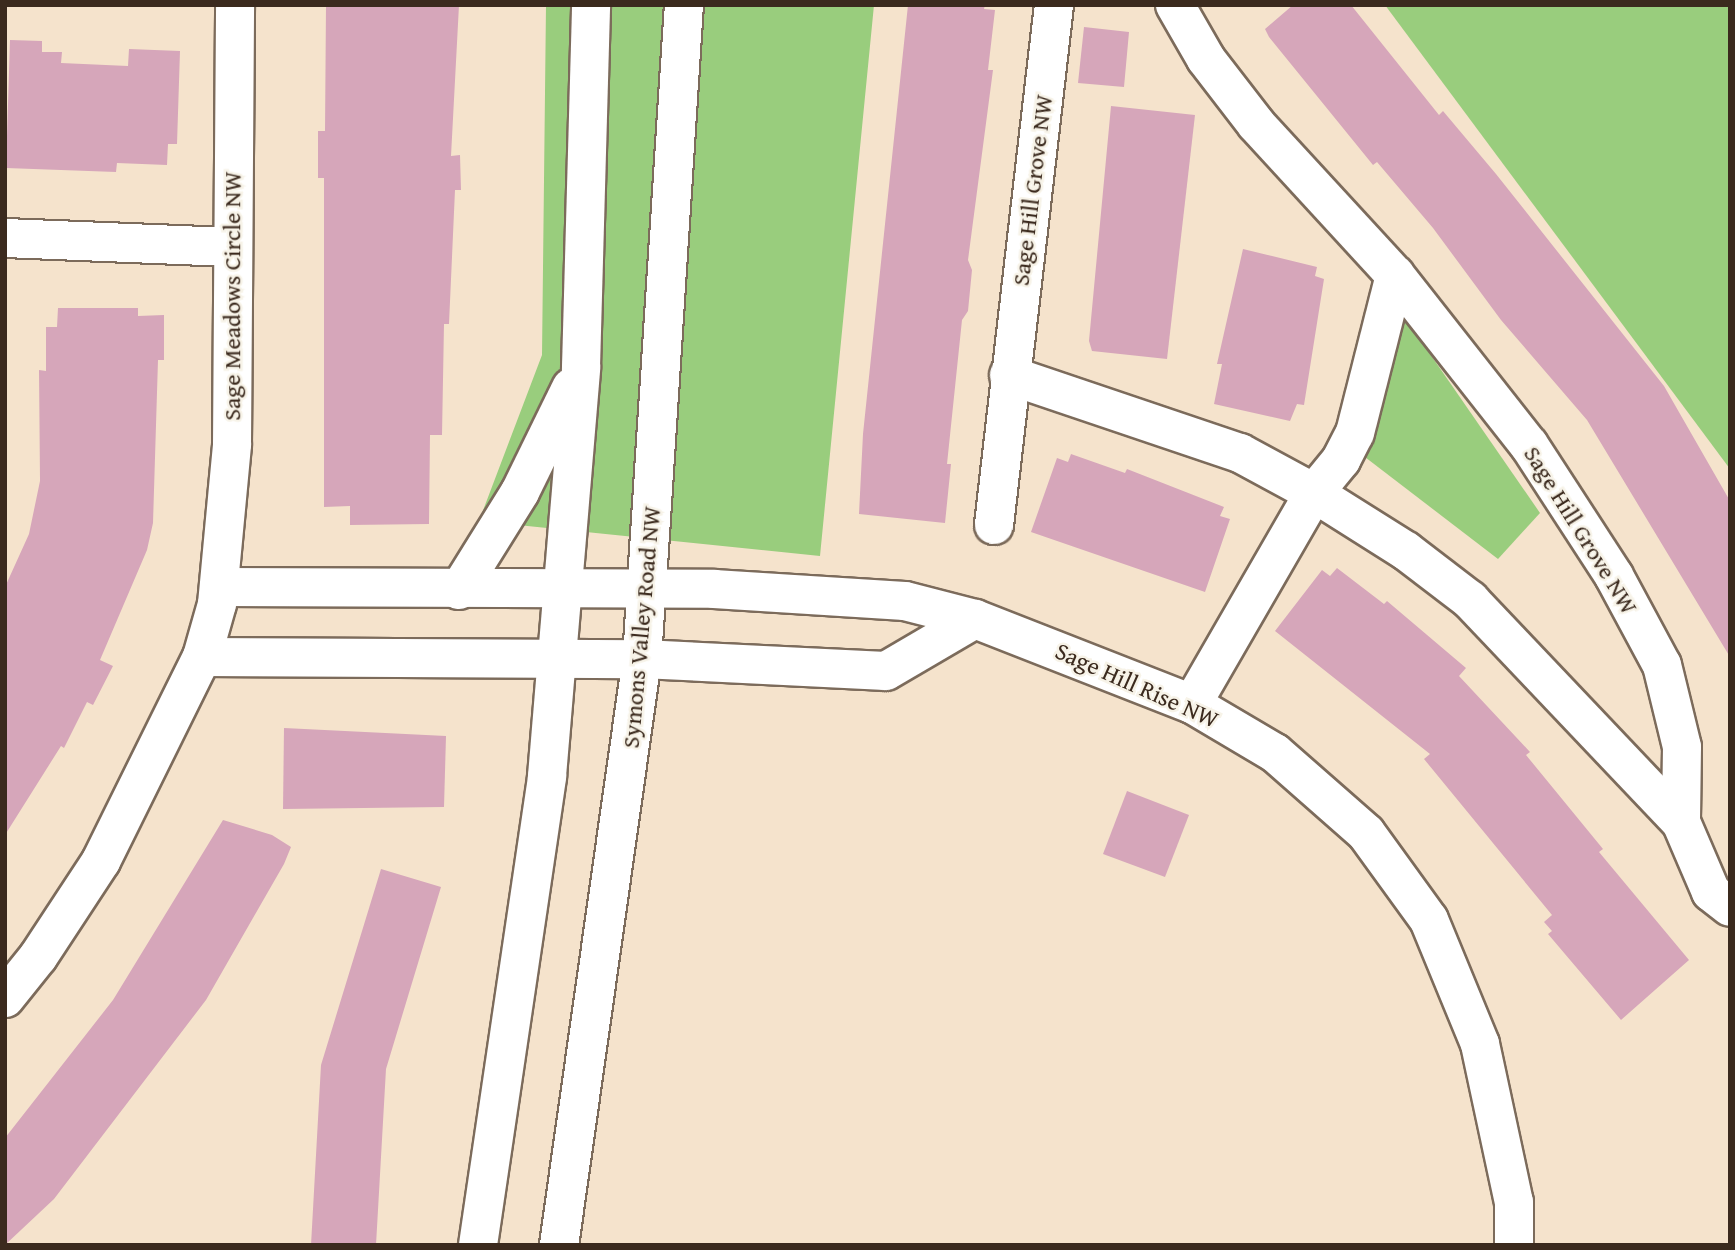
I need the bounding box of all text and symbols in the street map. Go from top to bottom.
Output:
street label: Sage Hill Grove NW [1006,93,1058,287]
street label: Sage Meadows Circle NW [218,171,246,421]
street label: Sage Hill Grove NW [1518,441,1644,619]
street label: Symons Valley Road NW [616,505,666,749]
street label: Sage Hill Rise NW [1051,636,1223,734]

